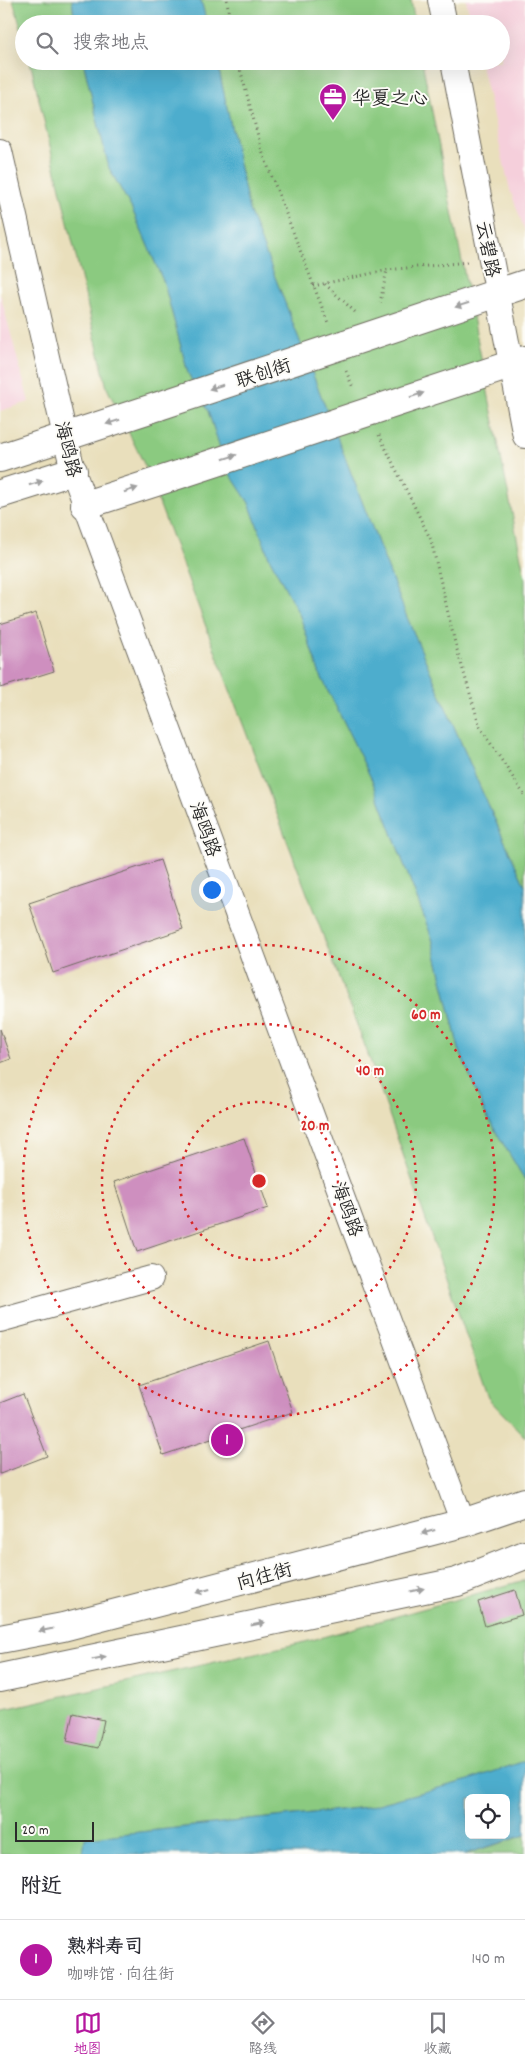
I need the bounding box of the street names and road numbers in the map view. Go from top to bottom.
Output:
street label: 云碧路 [467,219,504,280]
street label: 联创街 [233,354,295,397]
street label: 海鸥路 [46,419,86,481]
street label: 海鸥路 [180,799,225,862]
street label: 海鸥路 [322,1179,367,1242]
street label: 向往街 [234,1558,296,1599]

